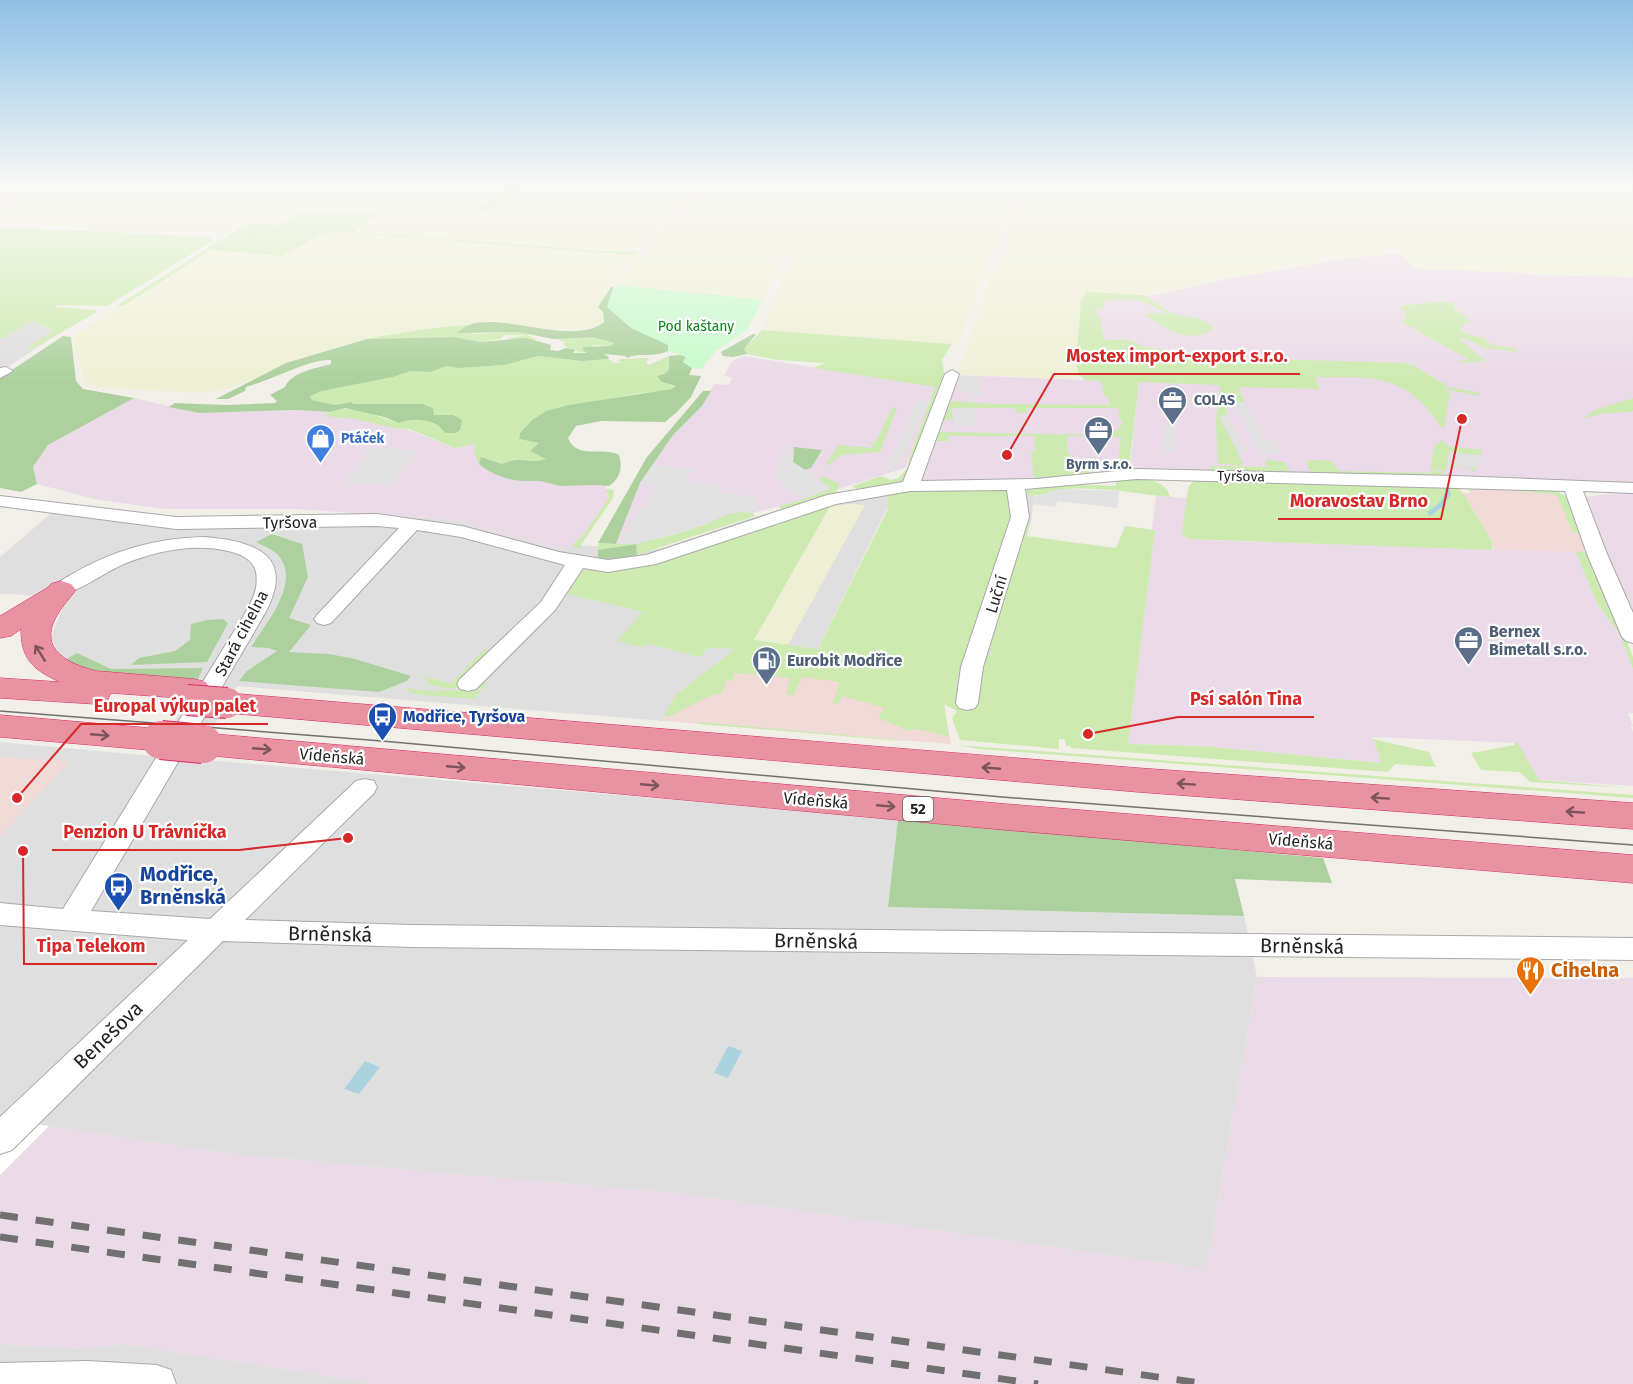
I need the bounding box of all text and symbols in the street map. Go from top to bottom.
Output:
park label: Pod kaštany [658,318,734,335]
callout: Mostex import-export s.r.o. [1054,338,1300,374]
text: Mostex import-export s.r.o. [1066,345,1288,367]
office icon: COLAS [1157,384,1189,426]
place label: COLAS [1194,392,1235,409]
office icon: Byrm s.r.o. [1083,414,1115,456]
shop icon: Ptáček [304,422,336,464]
place label: Ptáček [341,430,384,447]
place label: Byrm s.r.o. [1066,456,1132,473]
street label: Tyršova [1217,468,1265,485]
callout: Moravostav Brno [1278,483,1441,519]
text: Moravostav Brno [1290,490,1428,512]
street label: Tyršova [263,513,317,532]
street label: Luční [982,572,1011,615]
street label: Stará cihelna [211,587,272,679]
place label: Bernex Bimetall s.r.o. [1489,622,1587,659]
office icon: Bernex Bimetall s.r.o. [1452,624,1484,666]
one-way arrow [34,644,47,661]
fuel station icon: Eurobit Modřice [750,644,782,686]
place label: Eurobit Modřice [787,651,902,670]
callout: Psí salón Tina [1178,681,1314,717]
callout: Europal výkup palet [81,688,268,724]
text: Psí salón Tina [1190,688,1302,710]
text: Europal výkup palet [94,695,257,717]
bus stop icon: Modřice, Tyršova [366,700,398,742]
place label: Modřice, Tyršova [403,707,525,726]
one-way arrow [90,730,110,741]
one-way arrow [251,744,271,755]
street label: Vídeňská [299,744,365,769]
one-way arrow [445,762,465,773]
one-way arrow [982,762,1002,773]
one-way arrow [1176,778,1196,789]
one-way arrow [640,780,660,791]
street label: Vídeňská [783,788,849,813]
one-way arrow [1371,792,1391,803]
road number: 52 [903,797,933,821]
one-way arrow [876,801,896,812]
one-way arrow [1565,806,1585,817]
callout: Penzion U Trávníčka [52,814,239,850]
text: Penzion U Trávníčka [63,821,227,843]
street label: Vídeňská [1268,829,1334,854]
place label: Modřice, Brněnská [140,862,226,909]
bus stop icon: Modřice, Brněnská [103,870,135,912]
street label: Brněnská [288,921,372,947]
callout: Tipa Telekom [24,928,157,964]
street label: Brněnská [774,928,858,954]
street label: Brněnská [1260,933,1344,959]
text: Tipa Telekom [37,935,145,957]
restaurant icon: Cihelna [1514,954,1546,996]
place label: Cihelna [1551,958,1619,982]
street label: Benešova [68,996,148,1074]

